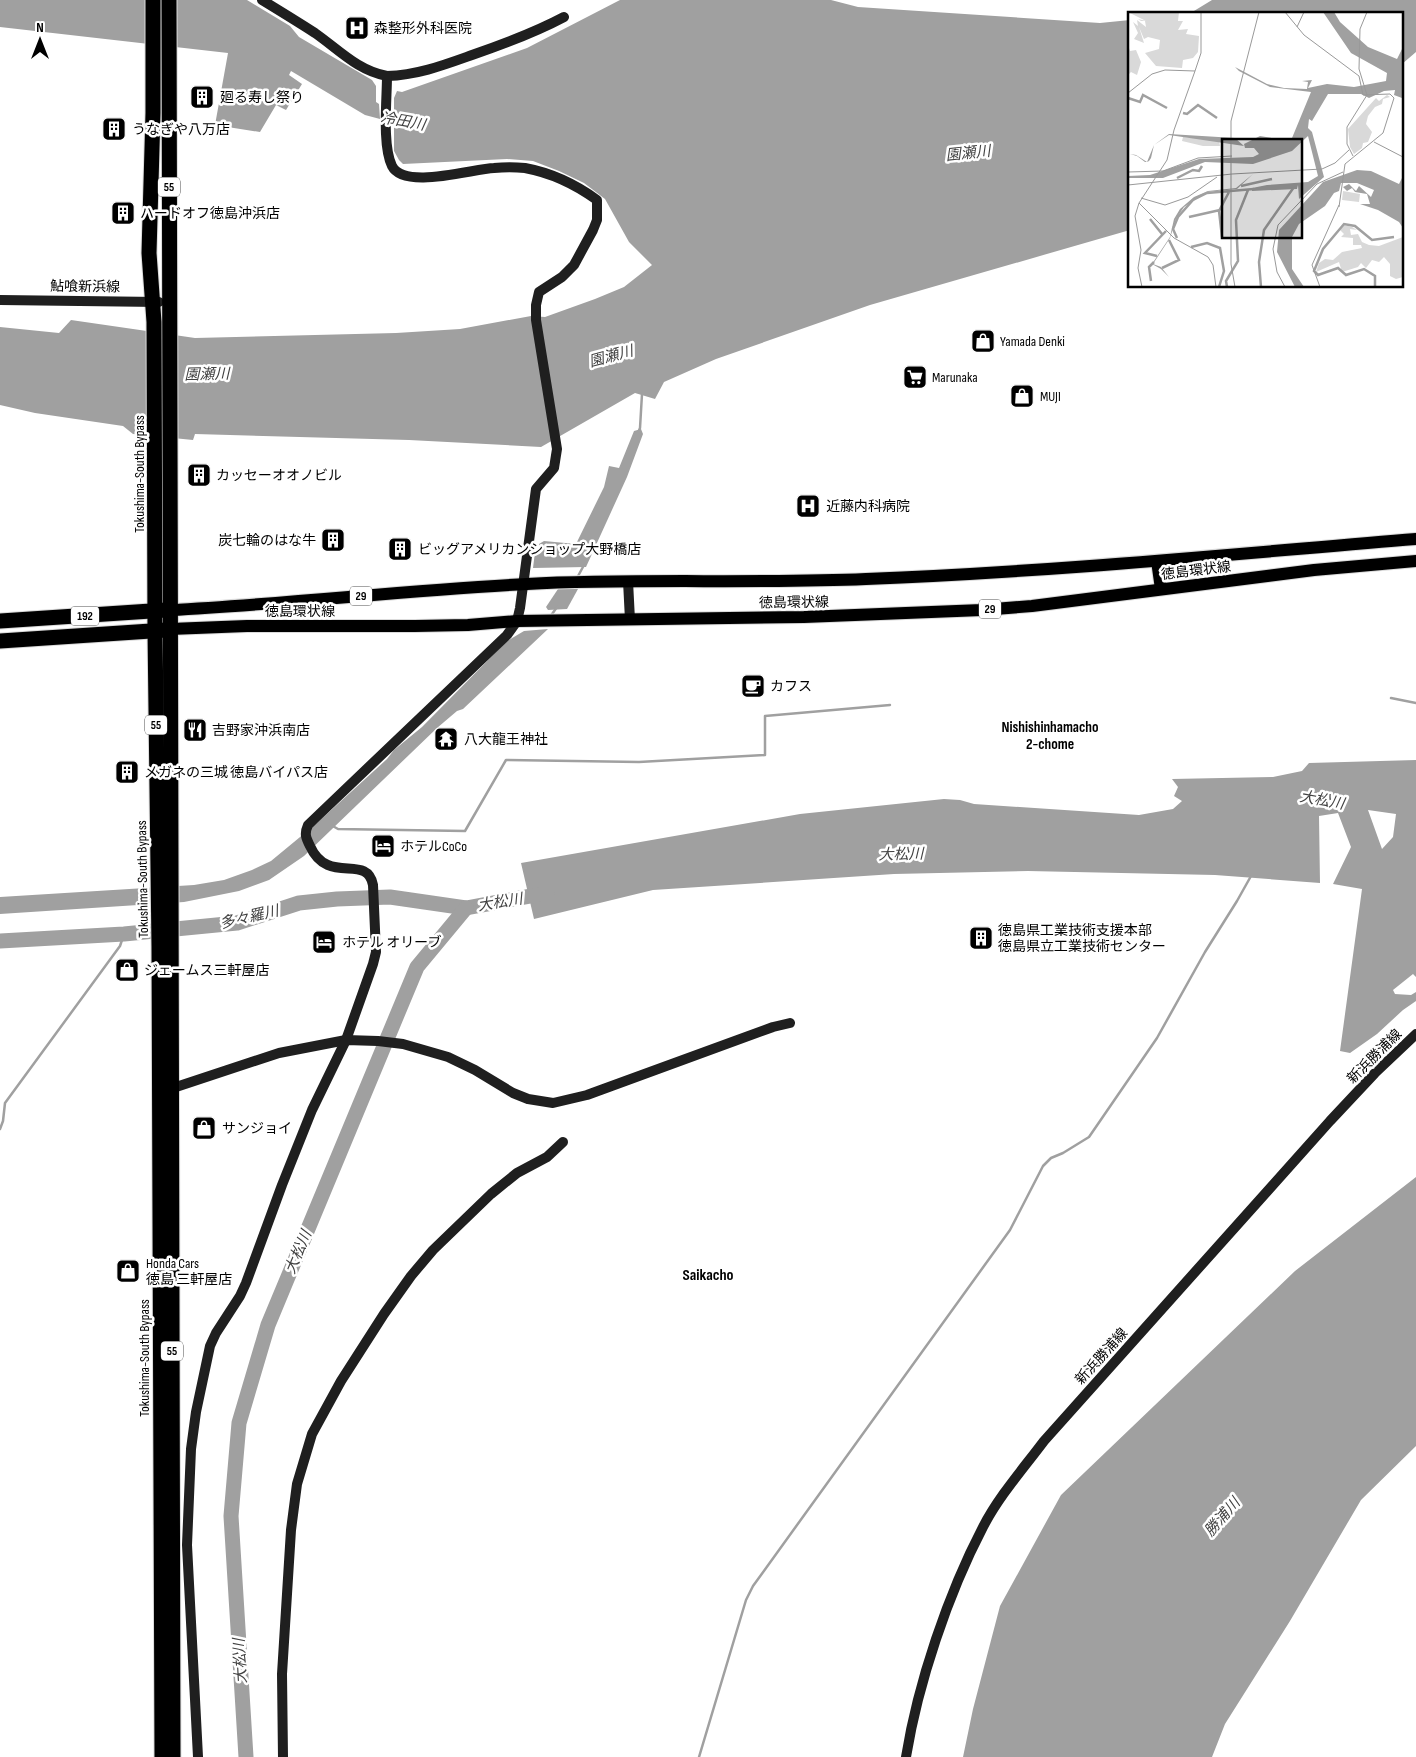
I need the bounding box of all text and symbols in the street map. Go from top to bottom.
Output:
inset map [1128,12,1404,288]
north arrow [15,15,65,65]
hospital icon: 森整形外科医院 [344,15,370,41]
text: N [36,19,44,36]
place label: 森整形外科医院 [374,20,472,37]
building icon: 廻る寿し祭り [189,84,215,110]
place label: 廻る寿し祭り [220,89,304,106]
water label: 冷田川 [379,108,429,135]
building icon: うなぎや八万店 [101,116,127,142]
place label: うなぎや八万店 [132,121,230,138]
water label: 園瀬川 [945,141,993,165]
road number: 55 [158,178,180,196]
building icon: ハードオフ徳島沖浜店 [110,200,136,226]
place label: ハードオフ徳島沖浜店 [140,205,280,222]
street label: 鮎喰新浜線 [50,277,120,296]
shop icon: Yamada Denki [970,328,996,354]
place label: Yamada Denki [1000,333,1065,350]
water label: 園瀬川 [587,341,637,371]
supermarket icon: Marunaka [902,364,928,390]
water label: 園瀬川 [184,365,232,384]
place label: Marunaka [932,369,978,386]
shop icon: MUJI [1009,383,1035,409]
place label: MUJI [1040,388,1061,405]
street label: Tokushima-South Bypass [131,415,148,533]
building icon: カッセーオオノビル [186,462,212,488]
place label: カッセーオオノビル [216,467,342,484]
hospital icon: 近藤内科病院 [795,493,821,519]
place label: 近藤内科病院 [826,498,910,515]
building icon: 炭七輪のはな牛 [320,527,346,553]
place label: 炭七輪のはな牛 [218,532,316,549]
building icon: ビッグアメリカンショップ大野橋店 [387,536,413,562]
place label: ビッグアメリカンショップ大野橋店 [418,541,641,558]
street label: 徳島環状線 [1160,558,1232,583]
road number: 29 [350,586,372,606]
street label: 徳島環状線 [759,593,829,612]
road number: 29 [979,600,1001,618]
street label: 徳島環状線 [265,603,335,620]
road number: 192 [71,606,99,626]
cafe icon: カフス [740,673,766,699]
place label: カフス [770,678,812,695]
road number: 55 [145,716,167,734]
restaurant icon: 吉野家沖浜南店 [182,717,208,743]
district label: Nishishinhamacho 2-chome [1001,718,1099,754]
place label: 吉野家沖浜南店 [212,722,310,739]
temple icon: 八大龍王神社 [433,726,459,752]
place label: 八大龍王神社 [464,731,548,748]
building icon: メガネの三城 徳島バイパス店 [114,759,140,785]
place label: メガネの三城 徳島バイパス店 [144,764,328,781]
water label: 大松川 [1298,787,1348,814]
street label: Tokushima-South Bypass [133,820,152,938]
hotel icon: ホテルCoCo [370,833,396,859]
place label: ホテルCoCo [400,838,467,855]
water label: 大松川 [878,845,926,864]
water label: 大松川 [476,889,526,915]
water label: 多々羅川 [218,901,282,933]
place label: 徳島県工業技術支援本部 徳島県立工業技術センター [998,922,1166,955]
building icon: 徳島県工業技術支援本部 徳島県立工業技術センター [968,925,994,951]
hotel icon: ホテル オリーブ [311,929,337,955]
place label: ホテル オリーブ [342,934,441,951]
shop icon: ジェームス三軒屋店 [114,957,140,983]
place label: ジェームス三軒屋店 [144,962,270,979]
street label: 新浜勝浦線 [1344,1026,1405,1087]
shop icon: サンジョイ [191,1115,217,1141]
place label: サンジョイ [222,1120,292,1137]
water label: 大松川 [281,1226,317,1277]
place label: Honda Cars 徳島 三軒屋店 [146,1255,232,1288]
shop icon: Honda Cars 徳島 三軒屋店 [115,1258,141,1284]
district label: Saikacho [682,1266,734,1285]
street label: Tokushima-South Bypass [136,1299,153,1417]
street label: 新浜勝浦線 [1072,1325,1131,1388]
road number: 55 [161,1342,183,1360]
water label: 勝浦川 [1200,1493,1246,1541]
water label: 大松川 [230,1636,251,1684]

